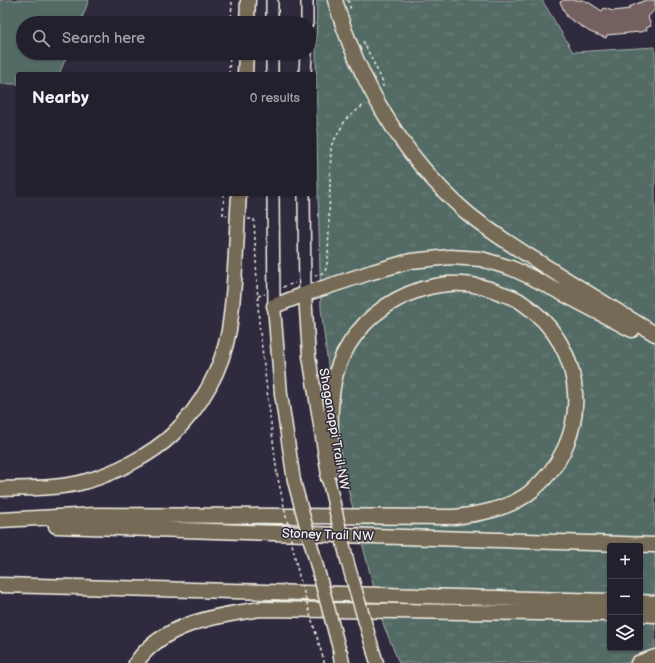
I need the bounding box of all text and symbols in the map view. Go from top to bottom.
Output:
search box [16,16,316,60]
icon: search [30,27,52,49]
text: Search here [62,29,145,48]
text: Nearby [32,88,89,108]
text: 0 results [250,90,300,106]
street label: Shaganappi Trail NW [315,367,353,491]
street label: Stoney Trail NW [282,525,374,545]
map controls [607,543,643,651]
button: + [607,543,643,579]
button: − [607,579,643,615]
button: layers [607,615,643,651]

